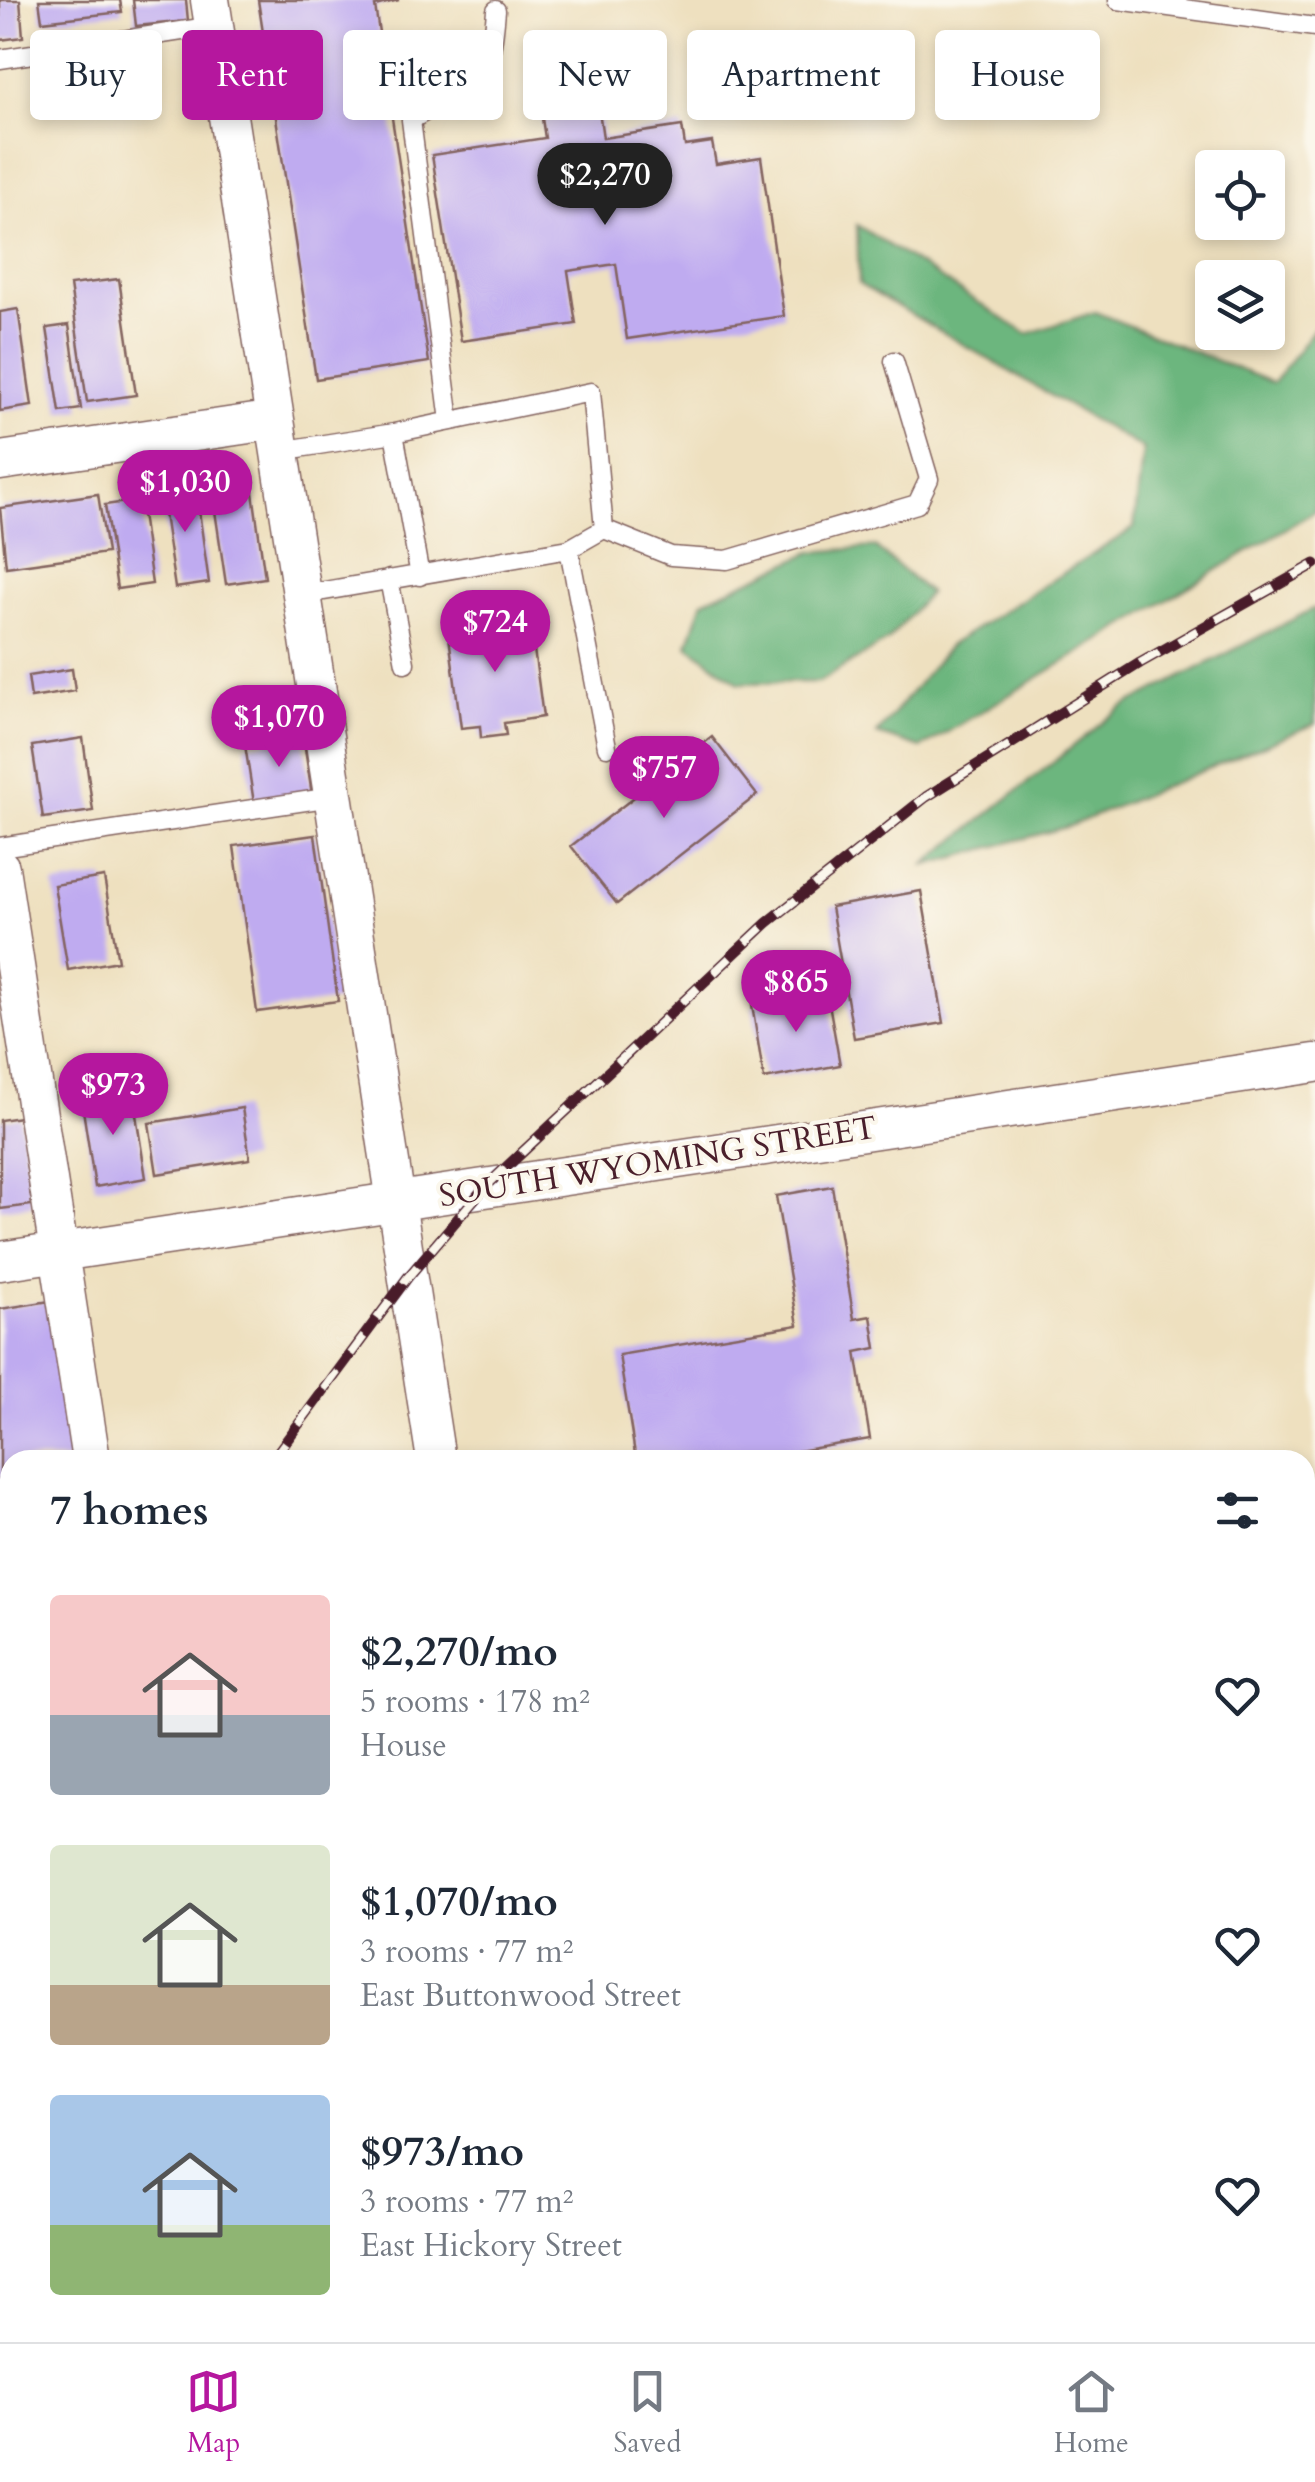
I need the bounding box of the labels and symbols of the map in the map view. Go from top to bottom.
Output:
pin: $2,270 [524,143,686,228]
pin: $1,030 [104,450,266,535]
pin: $724 [436,590,554,675]
pin: $1,070 [198,685,360,770]
pin: $757 [605,736,723,821]
pin: $865 [737,950,855,1035]
pin: $973 [54,1053,172,1138]
street label: SOUTH WYOMING STREET [436,1106,880,1218]

